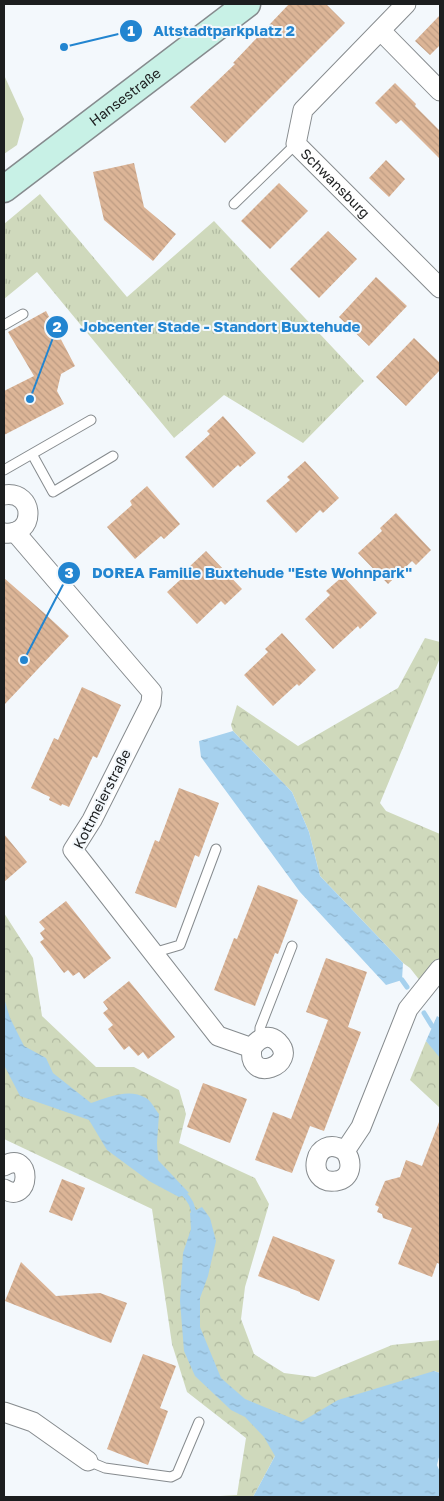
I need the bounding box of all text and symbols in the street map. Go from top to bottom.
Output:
callout: Altstadtparkplatz 2 [118,16,305,46]
text: 1 [127,21,135,39]
text: Altstadtparkplatz 2 [153,21,295,39]
street label: Hansestraße [86,64,164,129]
street label: Schwansburg [297,145,374,221]
callout: Jobcenter Stade - Standort Buxtehude [45,312,370,342]
text: 2 [52,317,62,335]
text: Jobcenter Stade - Standort Buxtehude [80,317,361,335]
callout: DOREA Familie Buxtehude "Este Wohnpark" [57,558,422,588]
text: 3 [64,563,74,581]
text: DOREA Familie Buxtehude "Este Wohnpark" [92,563,412,581]
street label: Kottmeierstraße [69,746,134,851]

